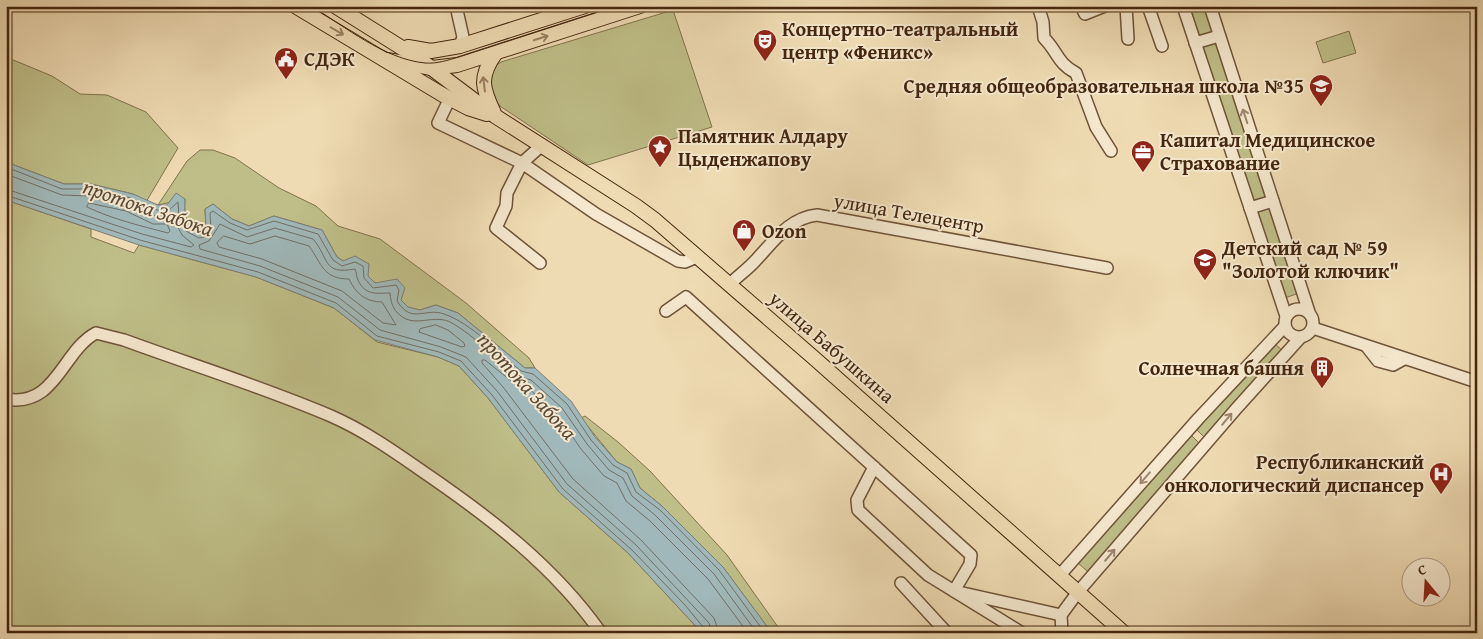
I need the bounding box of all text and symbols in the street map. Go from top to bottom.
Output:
place label: Концертно-театральный центр «Феникс» [782,14,1019,66]
one-way arrow [329,26,343,36]
theatre icon: Концертно-театральный центр «Феникс» [752,28,778,62]
one-way arrow [533,33,549,43]
place label: СДЭК [304,44,355,73]
public building icon: СДЭК [273,46,299,80]
place label: Средняя общеобразовательная школа №35 [903,71,1304,100]
school or university icon: Средняя общеобразовательная школа №35 [1308,73,1334,107]
one-way arrow [479,77,489,93]
one-way arrow [1240,109,1249,124]
place label: Памятник Алдару Цыденжапову [678,121,848,173]
place label: Капитал Медицинское Страхование [1160,125,1375,177]
place icon: Памятник Алдару Цыденжапову [647,134,673,168]
office icon: Капитал Медицинское Страхование [1130,139,1156,173]
water label: протока Забока [79,171,218,244]
street label: улица Телецентр [831,185,987,240]
place label: Ozon [762,216,807,245]
shop icon: Ozon [731,218,757,252]
place label: Детский сад № 59 "Золотой ключик" [1221,233,1399,285]
school or university icon: Детский сад № 59 "Золотой ключик" [1192,247,1218,281]
street label: улица Бабушкина [762,283,902,410]
water label: протока Забока [470,325,585,447]
place label: Солнечная башня [1138,353,1304,382]
building icon: Солнечная башня [1309,355,1335,389]
one-way arrow [1221,412,1233,425]
place label: Республиканский онкологический диспансер [1164,447,1424,499]
hospital icon: Республиканский онкологический диспансер [1428,461,1454,495]
one-way arrow [1139,471,1150,484]
one-way arrow [1104,549,1115,562]
north arrow [1400,556,1450,606]
text: С [1415,559,1429,580]

